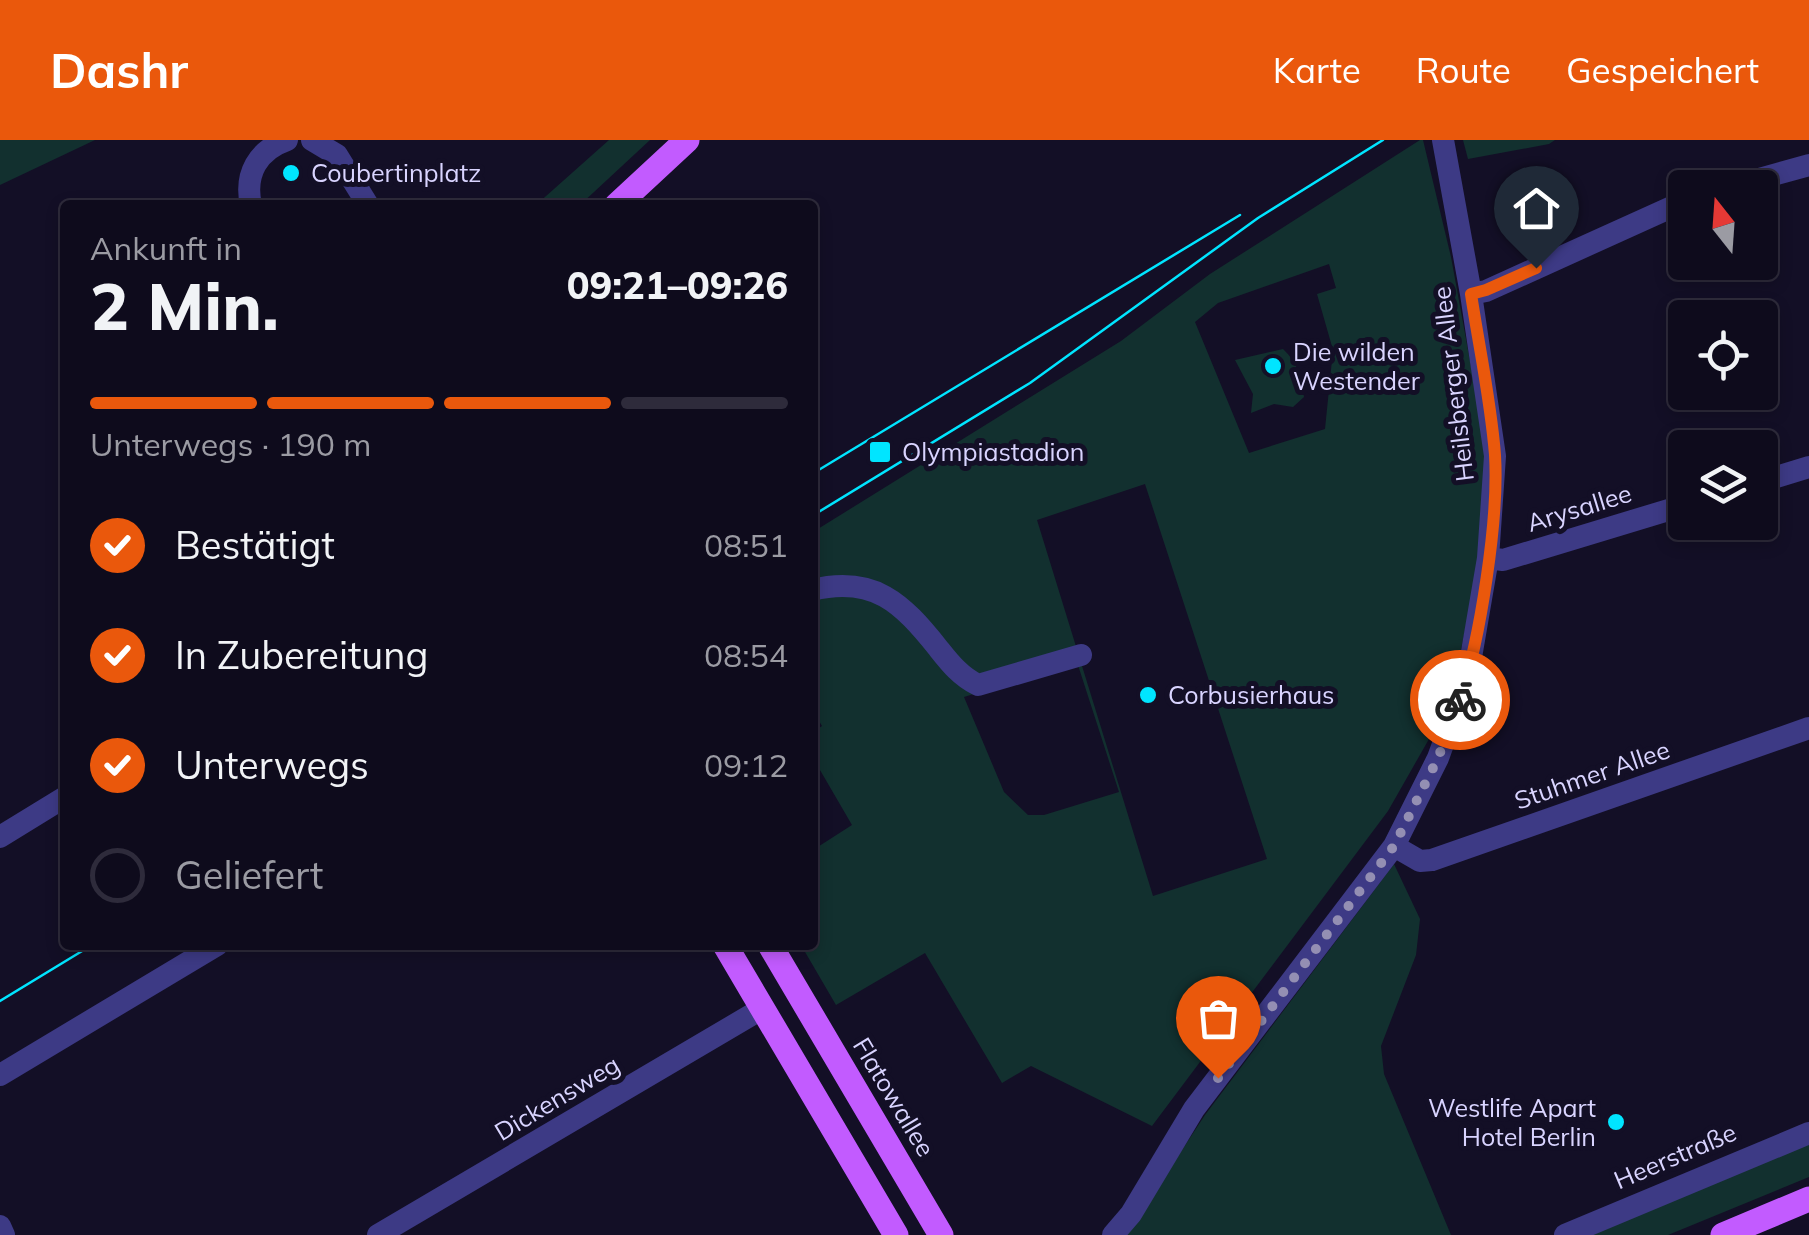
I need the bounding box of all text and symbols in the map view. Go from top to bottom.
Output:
text: Dashr [50,40,188,100]
text: Karte [1273,48,1361,92]
text: Route [1416,48,1511,92]
text: Gespeichert [1566,48,1759,92]
place label: Coubertinplatz [311,157,481,188]
marker: Coubertinplatz [280,162,302,184]
pin [1494,166,1579,269]
north arrow [1668,170,1778,280]
map controls [1668,170,1778,540]
icon: home [1509,181,1564,236]
text: Ankunft in [90,228,242,268]
text: 09:21–09:26 [567,261,788,309]
text: 2 Min. [90,265,279,346]
street label: Heilsberger Allee [1425,285,1480,483]
button: locate [1668,300,1778,410]
place label: Die wilden Westender [1293,336,1420,396]
marker: Die wilden Westender [1262,355,1284,377]
text: Unterwegs · 190 m [90,424,371,464]
button: layers [1668,430,1778,540]
place label: Olympiastadion [902,436,1084,467]
marker: Olympiastadion [867,439,893,465]
street label: Arysallee [1523,477,1635,538]
icon: check [90,518,145,573]
text: Bestätigt [175,521,335,569]
text: 08:51 [704,525,788,565]
icon: check [90,628,145,683]
text: In Zubereitung [175,631,428,679]
text: 08:54 [704,635,788,675]
courier [1410,650,1510,750]
icon: bike [1433,673,1488,728]
place label: Corbusierhaus [1168,679,1335,710]
marker: Corbusierhaus [1137,684,1159,706]
street label: Stuhmer Allee [1510,734,1673,816]
icon: check [90,738,145,793]
text: Unterwegs [175,741,369,789]
text: 09:12 [704,745,788,785]
text: Geliefert [175,851,323,899]
pin [1176,976,1261,1079]
icon: bag [1191,991,1246,1046]
street label: Flatowallee [847,1032,942,1162]
street label: Dickensweg [489,1048,625,1147]
place label: Westlife Apart Hotel Berlin [1428,1092,1596,1152]
marker: Westlife Apart Hotel Berlin [1605,1111,1627,1133]
street label: Heerstraße [1609,1116,1741,1195]

